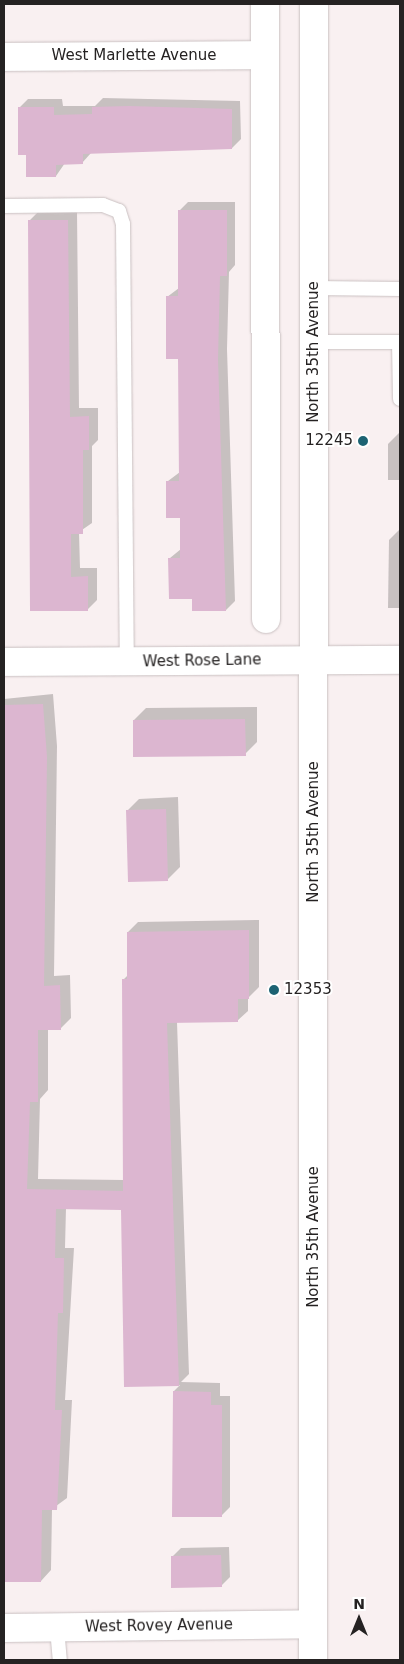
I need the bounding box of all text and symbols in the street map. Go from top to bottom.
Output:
street label: West Marlette Avenue [52,47,216,65]
street label: North 35th Avenue [305,281,323,423]
place label: 12245 [305,432,353,450]
marker: 12245 [357,435,369,447]
street label: West Rose Lane [143,651,261,671]
street label: North 35th Avenue [305,761,323,903]
place label: 12353 [284,981,332,999]
marker: 12353 [268,984,280,996]
street label: North 35th Avenue [305,1166,323,1308]
north arrow [334,1594,384,1644]
text: N [353,1596,365,1612]
street label: West Rovey Avenue [85,1616,233,1636]

